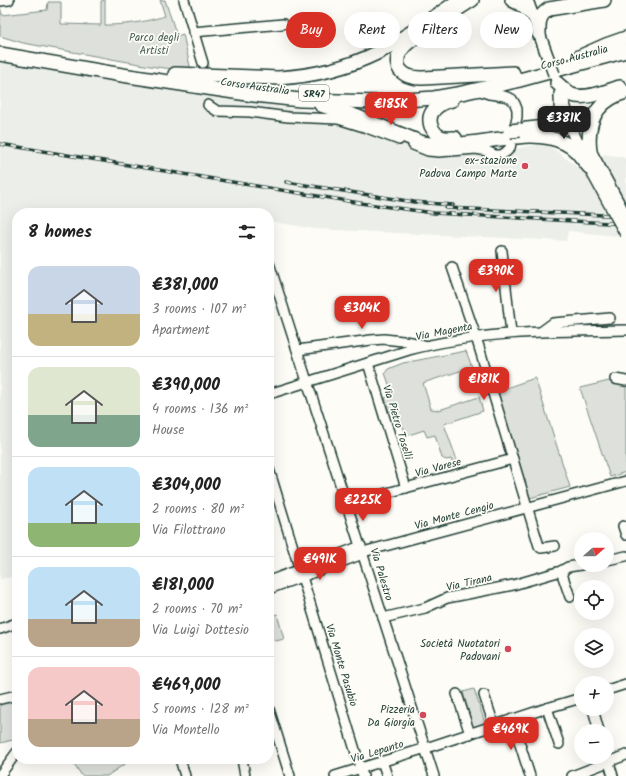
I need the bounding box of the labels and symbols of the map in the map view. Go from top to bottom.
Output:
park label: Parco degli Artisti [129,29,179,60]
street label: Corso Australia [538,40,610,76]
street label: Corso Australia [219,73,291,101]
road number: SR47 [299,85,329,101]
pin: €185K [363,92,419,126]
pin: €381K [536,106,592,140]
place label: ex-stazione Padova Campo Marte [419,152,517,183]
marker: ex-stazione Padova Campo Marte [520,161,530,171]
pin: €390K [468,259,524,293]
pin: €304K [334,296,390,330]
street label: Via Magenta [414,318,474,346]
pin: €181K [456,367,512,401]
street label: Via Pietro Toselli [377,383,417,462]
street label: Via Varese [413,453,463,483]
pin: €225K [335,488,391,522]
street label: Via Monte Cengio [413,497,496,535]
north arrow [574,532,614,572]
street label: Via Palestro [364,546,398,603]
pin: €491K [292,547,348,581]
street label: Via Tirana [445,569,494,597]
street label: Via Monte Pasubio [320,622,362,709]
place label: Società Nuotatori Padovani [420,635,500,666]
marker: Società Nuotatori Padovani [503,644,513,654]
place label: Pizzeria Da Giorgia [367,701,415,732]
marker: Pizzeria Da Giorgia [418,710,428,720]
pin: €469K [483,717,539,751]
street label: Via Lepanto [349,735,406,769]

